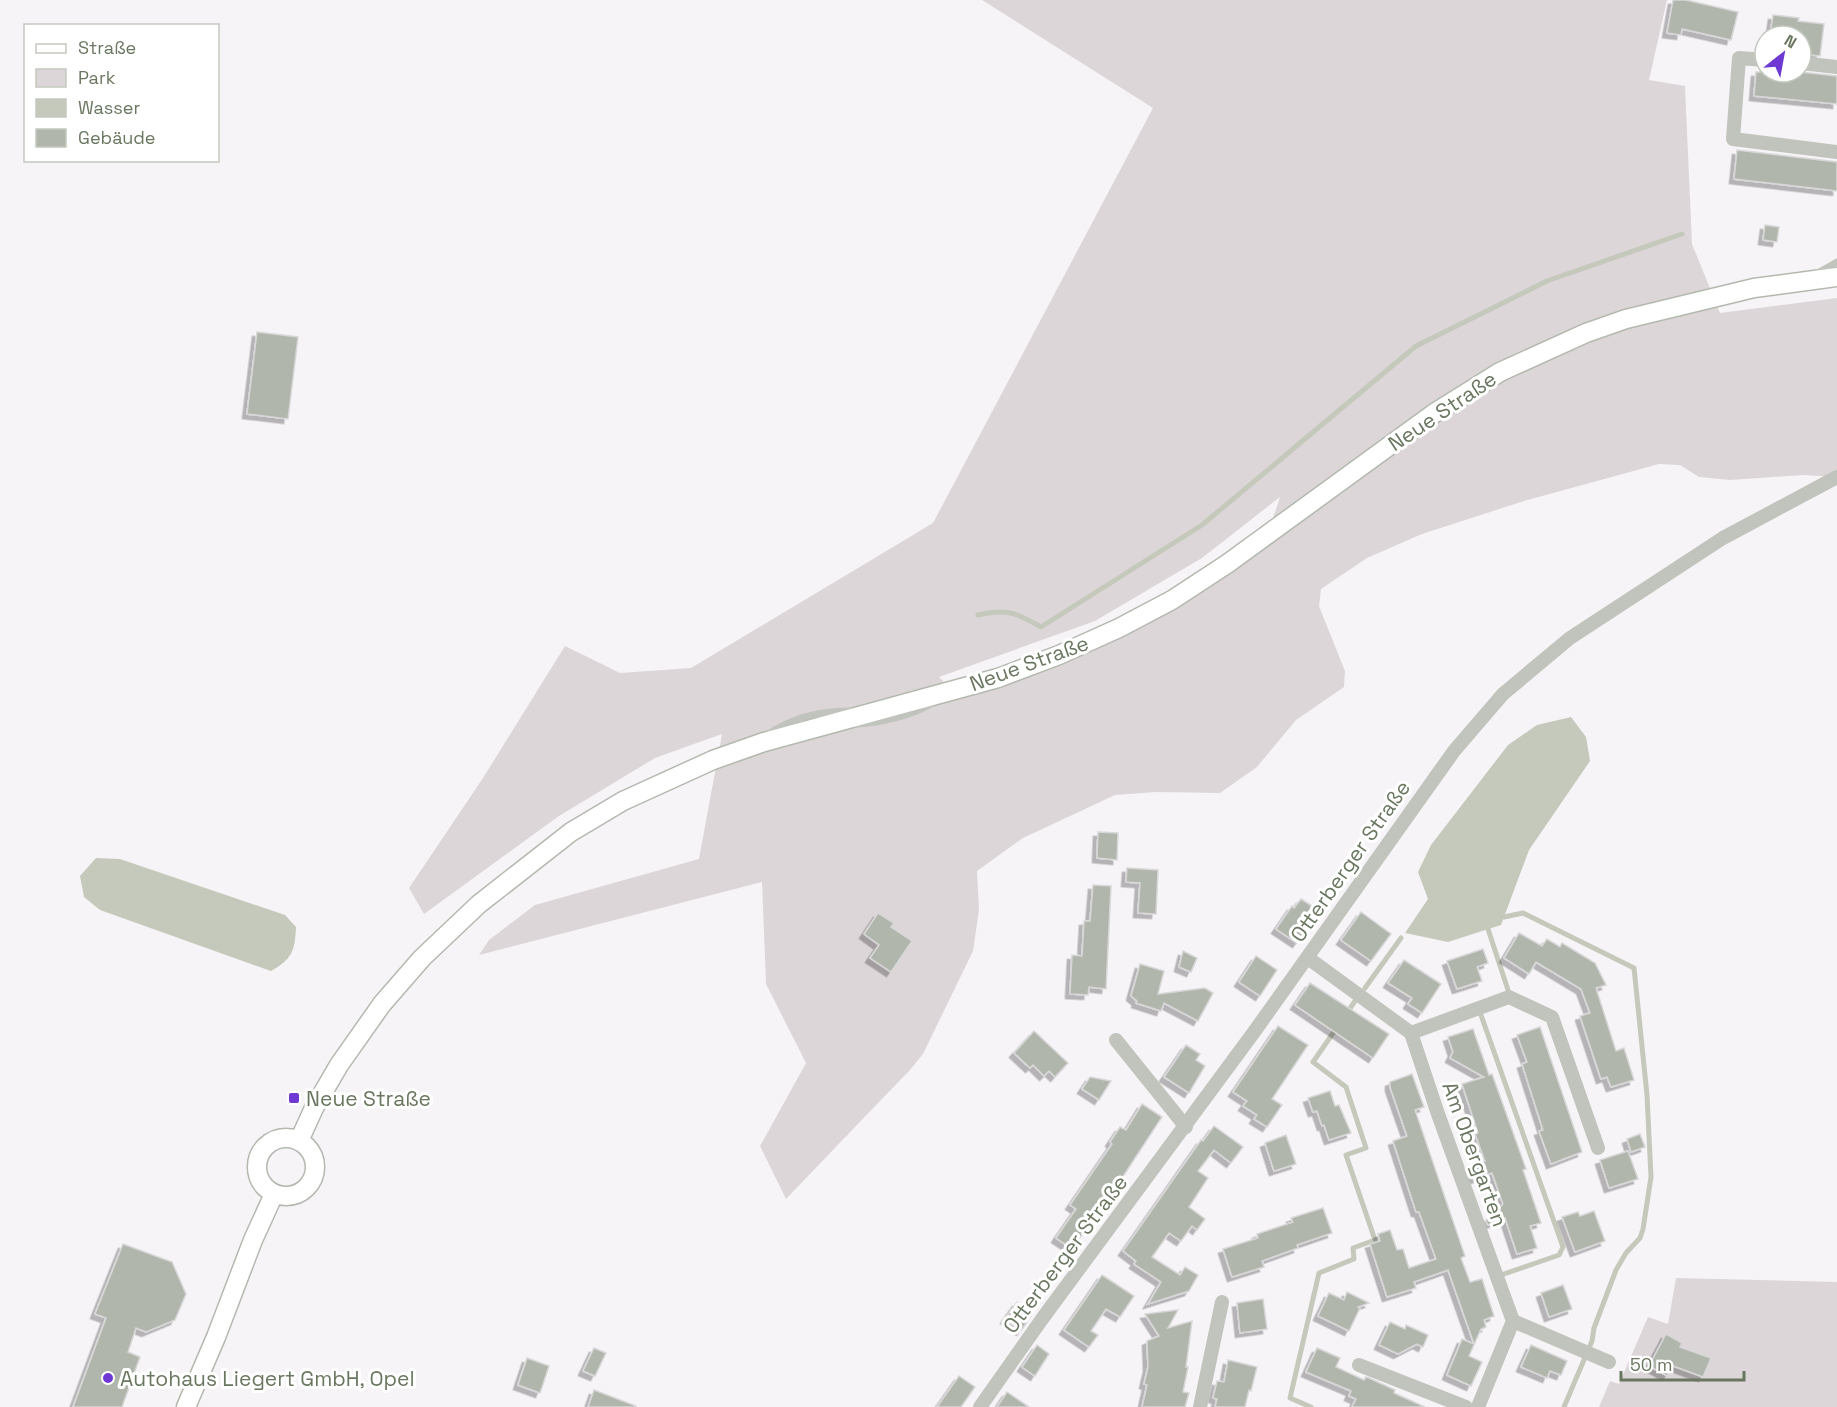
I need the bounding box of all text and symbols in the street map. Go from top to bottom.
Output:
legend [24,24,219,162]
north arrow [1753,24,1813,84]
text: N [1780,30,1800,53]
text: Straße [78,36,136,59]
text: Park [78,66,116,89]
text: Wasser [78,96,140,119]
text: Gebäude [78,126,156,149]
street label: Neue Straße [1383,365,1501,457]
street label: Neue Straße [966,629,1092,697]
street label: Otterberger Straße [1284,775,1416,947]
street label: Am Obergarten [1436,1078,1514,1230]
place label: Neue Straße [306,1085,431,1112]
marker: Neue Straße [287,1091,301,1105]
street label: Otterberger Straße [997,1169,1133,1339]
scale bar [1621,1344,1744,1382]
text: 50 m [1630,1353,1672,1376]
place label: Autohaus Liegert GmbH, Opel [120,1365,415,1392]
marker: Autohaus Liegert GmbH, Opel [101,1371,115,1385]

